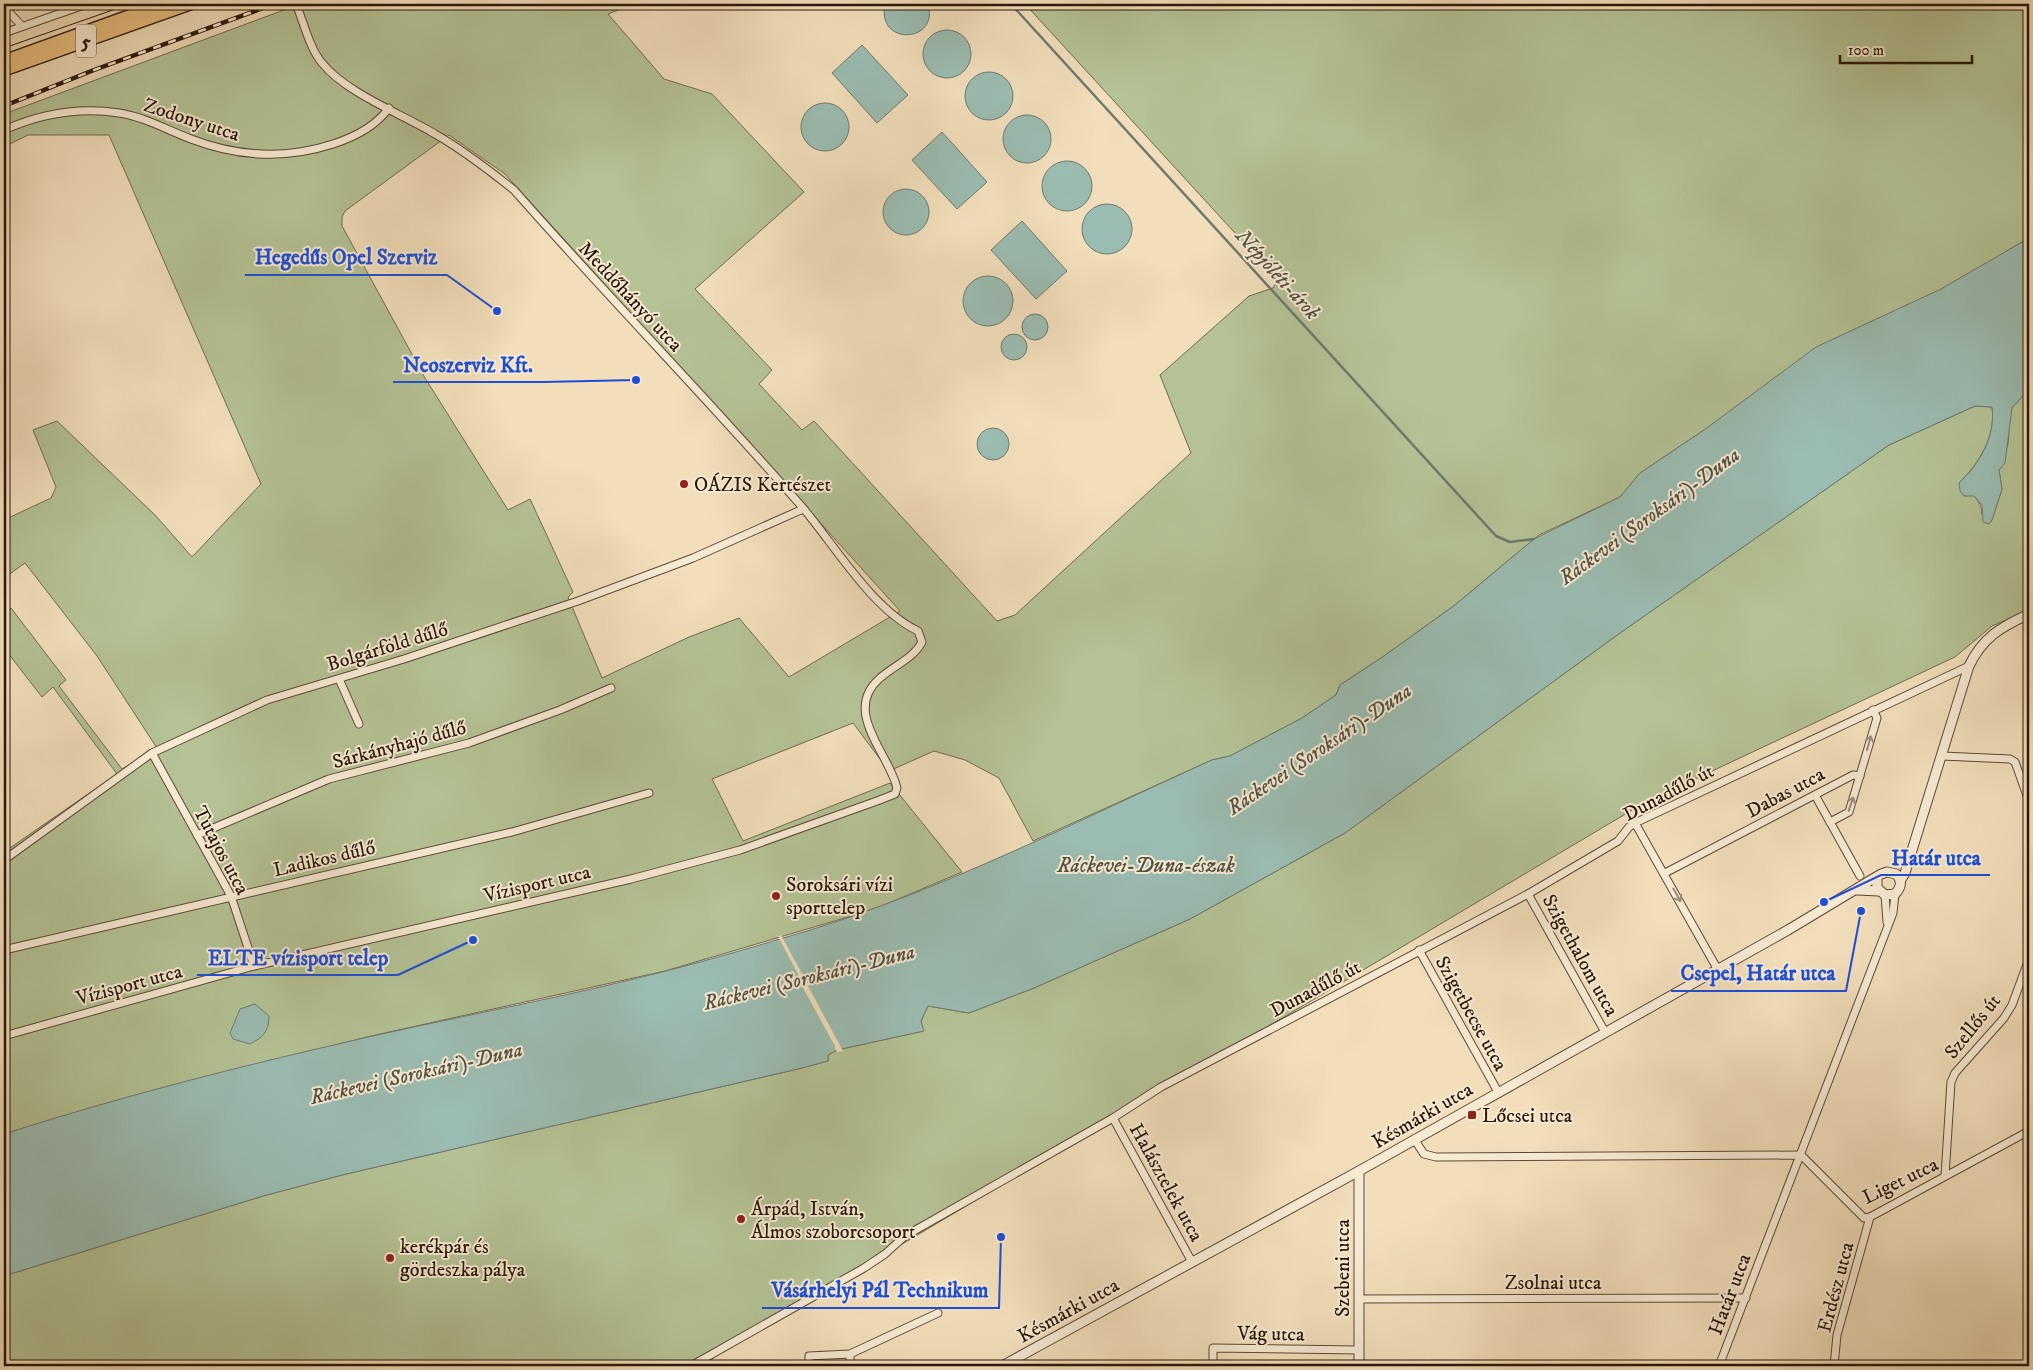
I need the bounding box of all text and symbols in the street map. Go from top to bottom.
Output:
road number: 5 [76,24,96,58]
scale bar [1840,32,1973,64]
text: 100 m [1848,41,1884,60]
street label: Zodony utca [140,93,243,148]
water label: Népjóléti-árok [1229,223,1325,326]
street label: Meddőhányó utca [572,237,688,358]
callout: Hegedűs Opel Szerviz [245,239,447,275]
text: Hegedűs Opel Szerviz [255,245,438,271]
callout: Neoszerviz Kft. [393,346,543,382]
text: Neoszerviz Kft. [403,353,533,379]
water label: Ráckevei (Soroksári)-Duna [1553,442,1745,592]
place label: OÁZIS Kertészet [694,472,831,498]
marker: OÁZIS Kertészet [678,478,690,490]
street label: Bolgárföld dűlő [324,617,451,678]
water label: Ráckevei (Soroksári)-Duna [1221,678,1417,822]
street label: Sárkányhajó dűlő [330,716,469,775]
one-way arrow [1865,736,1875,752]
street label: Dunadűlő út [1619,759,1718,828]
street label: Dabas utca [1742,762,1830,824]
one-way arrow [1847,797,1856,813]
street label: Tutajos utca [187,802,255,900]
street label: Ladikos dűlő [271,836,378,883]
callout: Határ utca [1881,839,1990,875]
text: Határ utca [1891,846,1982,872]
water label: Ráckevei-Duna-észak [1056,853,1235,879]
street label: Vízisport utca [481,860,594,909]
place label: Soroksári vízi sporttelep [786,873,893,921]
one-way arrow [1672,888,1682,903]
marker: Soroksári vízi sporttelep [770,890,782,902]
street label: Szigethalom utca [1536,890,1624,1022]
callout: ELTE vízisport telep [197,939,398,975]
water label: Ráckevei (Soroksári)-Duna [700,939,918,1017]
text: ELTE vízisport telep [208,946,389,972]
street label: Szigetbecse utca [1429,952,1513,1076]
street label: Dunadűlő út [1266,955,1365,1024]
callout: Csepel, Határ utca [1671,955,1846,991]
street label: Vízisport utca [73,959,186,1012]
text: Csepel, Határ utca [1681,961,1837,987]
street label: Szellős út [1940,990,2007,1064]
water label: Ráckevei (Soroksári)-Duna [306,1037,525,1111]
street label: Késmárki utca [1368,1077,1478,1155]
place label: Lőcsei utca [1482,1104,1573,1129]
marker: Lőcsei utca [1466,1109,1478,1121]
street label: Halásztelek utca [1123,1119,1209,1247]
street label: Liget utca [1859,1152,1943,1210]
place label: Árpád, István, Álmos szoborcsoport [751,1196,915,1245]
marker: Árpád, István, Álmos szoborcsoport [735,1213,747,1225]
street label: Szebeni utca [1331,1218,1356,1317]
place label: kerékpár és gördeszka pálya [400,1235,526,1283]
street label: Erdész utca [1812,1239,1861,1335]
street label: Határ utca [1703,1250,1757,1339]
marker: kerékpár és gördeszka pálya [384,1252,396,1264]
street label: Zsolnai utca [1505,1271,1602,1296]
callout: Vásárhelyi Pál Technikum [762,1272,999,1308]
street label: Késmárki utca [1014,1273,1124,1349]
text: Vásárhelyi Pál Technikum [770,1278,989,1304]
street label: Vág utca [1236,1321,1305,1348]

